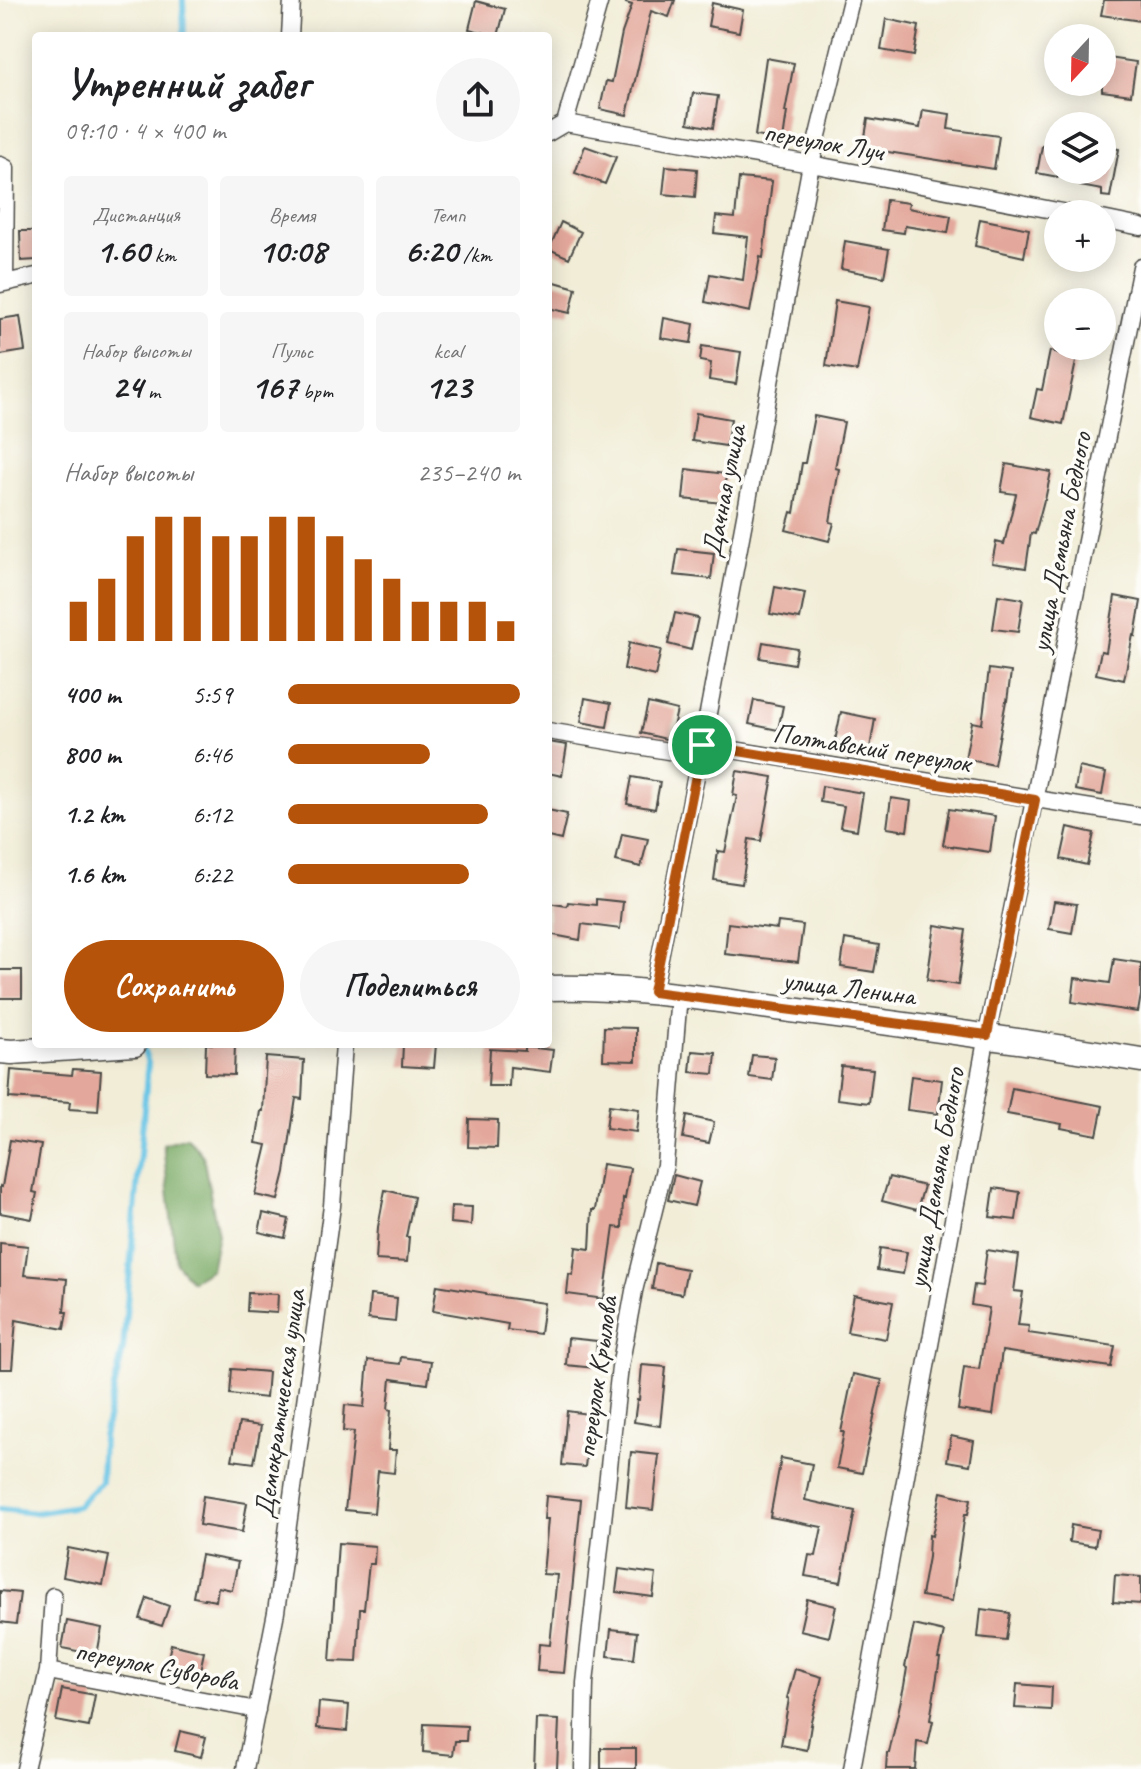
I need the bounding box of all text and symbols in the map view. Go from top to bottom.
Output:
north arrow [1044,24,1116,96]
map controls [1044,24,1116,360]
text: Утренний забег [64,56,309,111]
button: share [436,58,520,142]
button: layers [1044,112,1116,184]
text: 09:10 · 4 × 400 m [64,114,225,147]
street label: переулок Луч [761,114,888,170]
button: + [1044,200,1116,272]
text: Дистанция [92,201,180,229]
text: Время [269,201,315,229]
text: Темп [430,201,466,229]
text: 1.60 [96,229,149,272]
text: 10:08 [258,229,326,272]
text: 6:20 [404,229,458,272]
text: km [149,241,176,269]
text: /km [458,241,492,269]
button: − [1044,288,1116,360]
text: Набор высоты [81,337,191,365]
text: Пульс [271,337,313,365]
text: kcal [433,337,463,365]
text: 24 [112,365,142,408]
text: 167 [251,365,297,408]
text: 123 [425,365,471,408]
text: m [142,377,160,405]
text: bpm [297,377,333,405]
street label: Дачная улица [694,420,754,560]
street label: улица Демьяна Бедного [1022,427,1099,657]
text: Набор высоты [64,456,193,489]
text: 235–240 m [417,456,520,489]
text: 400 m [64,678,120,711]
text: 5:59 [192,678,232,711]
pin [668,711,736,779]
street label: Полтавский переулок [771,715,976,781]
icon: arrive [680,723,724,767]
text: 800 m [64,738,120,771]
text: 6:46 [192,738,232,771]
text: 1.2 km [64,798,124,831]
text: 6:12 [192,798,232,831]
text: 1.6 km [64,858,125,891]
text: 6:22 [192,858,232,891]
button: Сохранить [64,940,284,1032]
button: Поделиться [300,940,520,1032]
street label: улица Ленина [779,962,920,1013]
street label: улица Демьяна Бедного [899,1063,972,1293]
street label: Демократическая улица [246,1286,313,1521]
street label: переулок Крылова [568,1292,625,1460]
street label: переулок Суворова [72,1633,243,1699]

